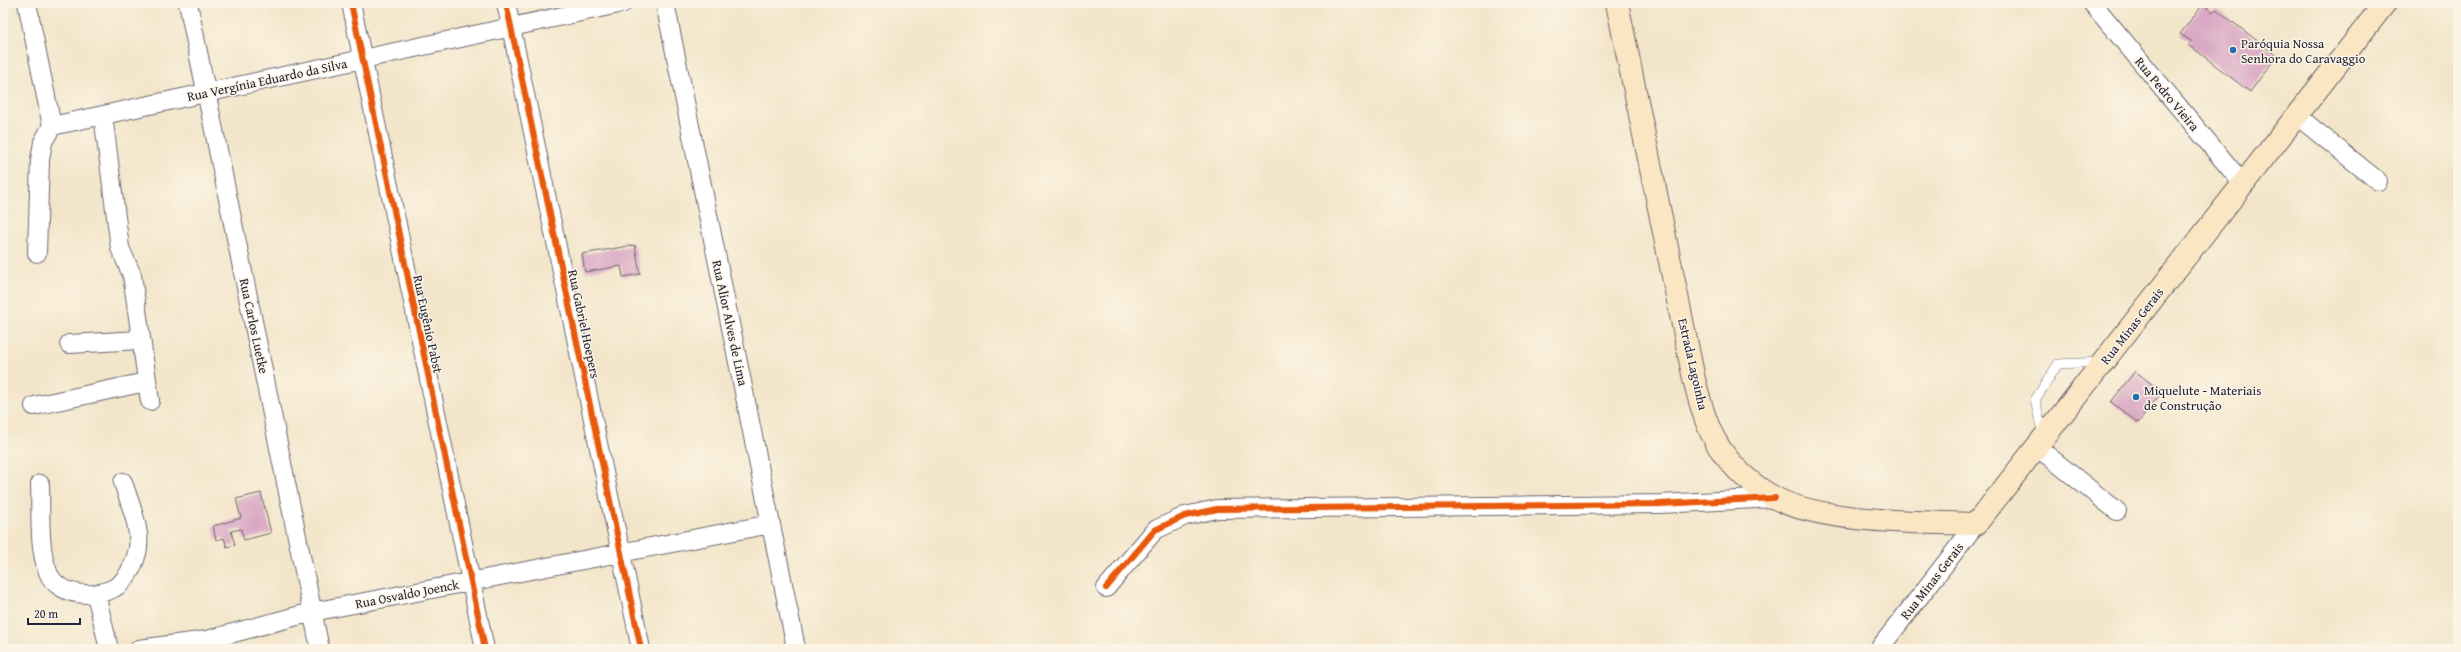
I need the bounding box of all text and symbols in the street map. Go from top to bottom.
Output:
place label: Paróquia Nossa Senhora do Caravaggio [2241,34,2366,68]
marker: Paróquia Nossa Senhora do Caravaggio [2228,45,2238,55]
street label: Rua Pedro Vieira [2130,53,2204,136]
street label: Rua Vergínia Eduardo da Silva [185,54,350,106]
street label: Rua Alior Alves de Lima [707,258,753,388]
street label: Rua Gabriel Hoepers [563,268,605,380]
street label: Rua Eugênio Pabst [408,273,448,375]
street label: Rua Carlos Luetke [235,277,273,375]
street label: Rua Minas Gerais [2096,283,2168,369]
street label: Estrada Lagoinha [1673,316,1713,413]
place label: Miquelute - Materiais de Construção [2144,381,2261,415]
marker: Miquelute - Materiais de Construção [2131,392,2141,402]
street label: Rua Minas Gerais [1896,538,1968,624]
street label: Rua Osvaldo Joenck [353,575,461,613]
scale bar [28,600,80,626]
text: 20 m [34,605,58,622]

